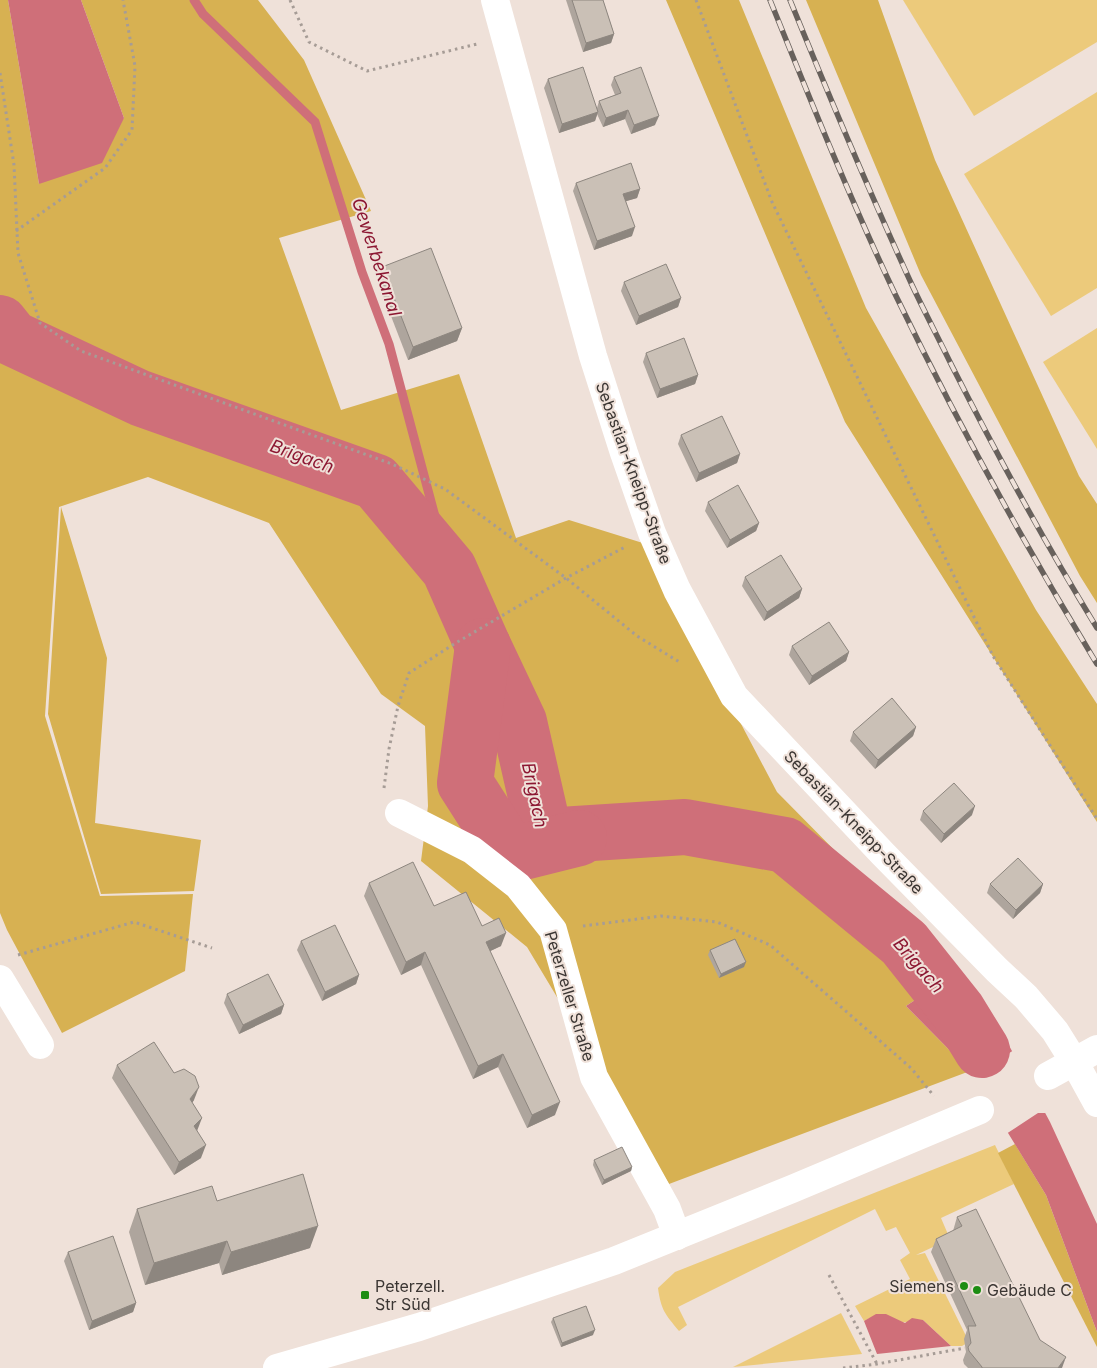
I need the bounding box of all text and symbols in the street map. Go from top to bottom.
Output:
water label: Gewerbekanal [348,195,406,319]
street label: Sebastian-Kneipp-Straße [592,379,676,567]
water label: Brigach [267,435,337,477]
street label: Sebastian-Kneipp-Straße [780,746,928,898]
water label: Brigach [518,760,552,830]
street label: Peterzeller Straße [541,928,599,1064]
water label: Brigach [889,933,949,997]
place label: Peterzell. Str Süd [375,1276,445,1314]
place label: Siemens [889,1276,954,1296]
marker: Siemens [958,1280,970,1292]
place label: Gebäude C [987,1280,1072,1300]
marker: Gebäude C [971,1284,983,1296]
marker: Peterzell. Str Süd [359,1289,371,1301]

